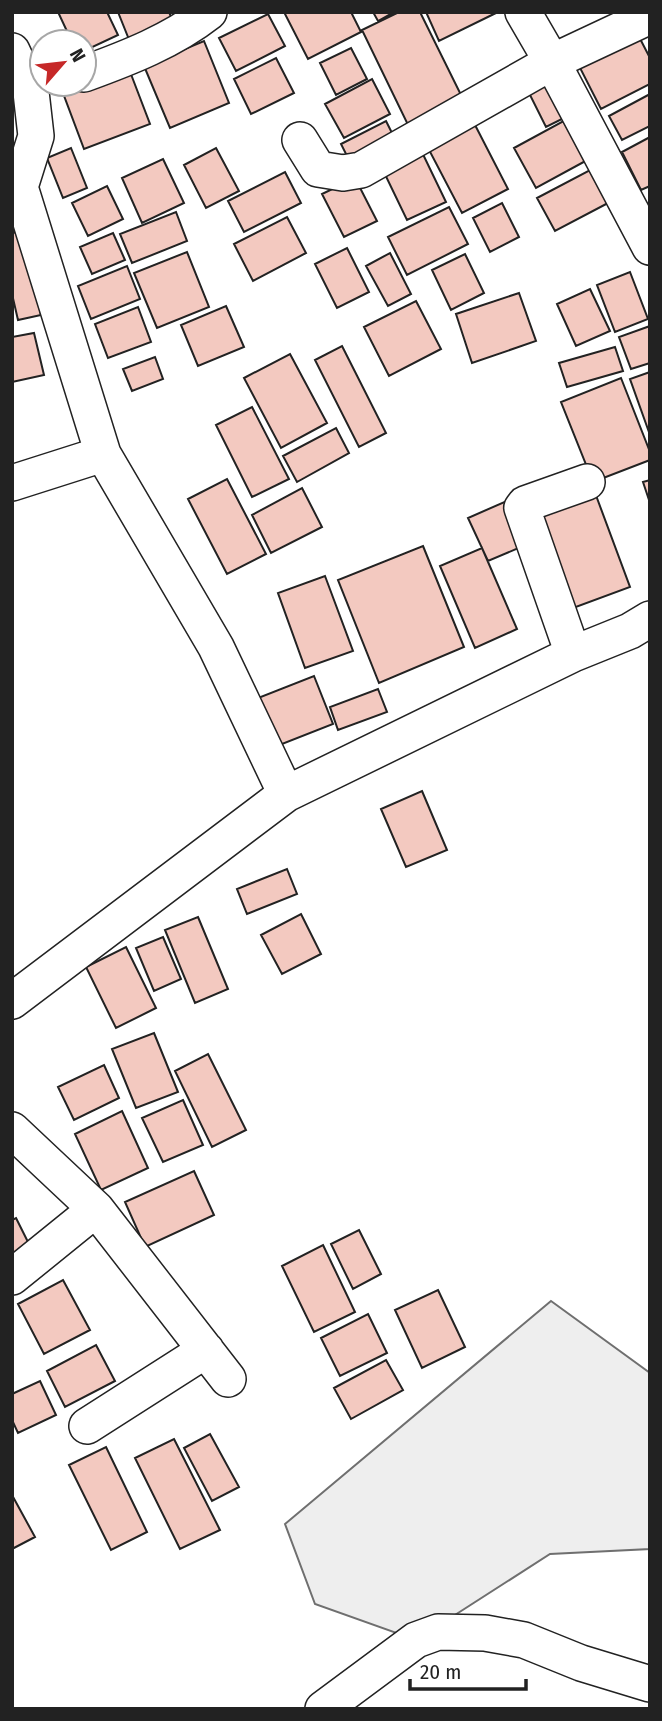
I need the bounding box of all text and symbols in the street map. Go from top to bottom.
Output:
north arrow [28,28,98,98]
text: N [65,45,90,66]
scale bar [410,1648,526,1692]
text: 20 m [420,1659,461,1685]

